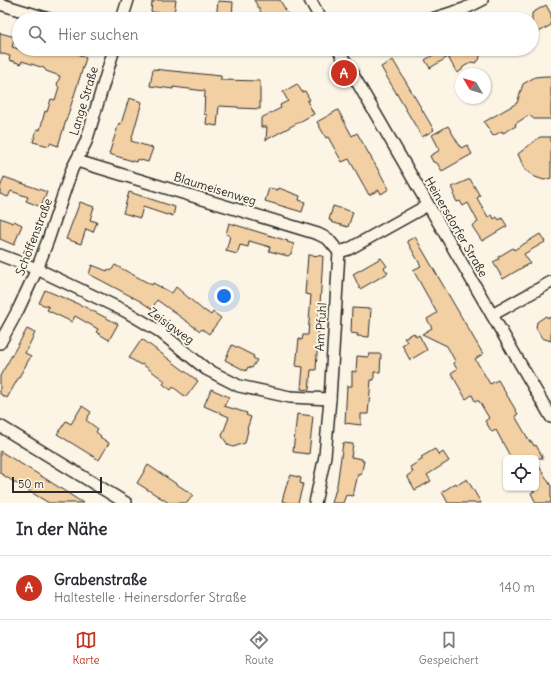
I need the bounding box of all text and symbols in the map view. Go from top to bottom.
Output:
search box [12,12,539,56]
icon: search [26,23,48,45]
text: Hier suchen [58,25,138,44]
pin: A [331,58,357,88]
street label: Lange Straße [66,65,101,137]
north arrow [455,68,491,104]
street label: Blaumeisenweg [172,169,258,208]
street label: Heinersdorfer Straße [422,174,491,279]
street label: Schöffenstraße [12,196,55,278]
your location [214,286,234,306]
street label: Am Pfuhl [312,302,329,352]
street label: Zeisigweg [145,304,197,347]
map controls [503,455,539,491]
button: locate [503,455,539,491]
scale bar [12,475,102,494]
text: 50 m [18,477,44,491]
text: In der Nähe [16,518,108,540]
text: Grabenstraße [54,570,147,589]
text: A [25,579,33,596]
text: 140 m [499,579,535,596]
text: Haltestelle · Heinersdorfer Straße [54,589,247,606]
tab: Karte [73,629,100,667]
tab: Route [245,629,274,667]
tab: Gespeichert [419,629,478,667]

